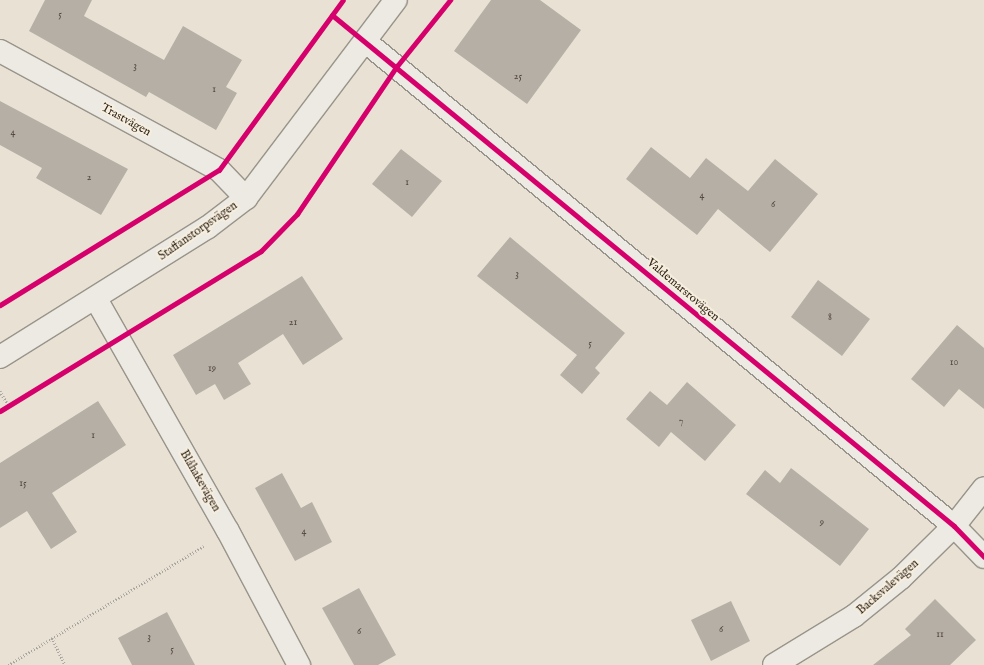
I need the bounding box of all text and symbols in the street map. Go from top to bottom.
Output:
house number: 5 [58,9,62,21]
house number: 3 [133,61,137,73]
house number: 25 [514,71,522,83]
house number: 1 [212,84,216,96]
street label: Trastvägen [99,100,153,140]
house number: 4 [11,127,15,139]
house number: 2 [87,172,91,184]
house number: 1 [405,177,409,189]
house number: 4 [700,190,704,202]
street label: Staffanstorpsvägen [156,198,240,264]
house number: 6 [771,199,775,211]
street label: Valdemarsrovägen [644,256,722,324]
house number: 3 [515,269,519,281]
house number: 8 [828,312,832,324]
house number: 21 [289,317,297,329]
house number: 5 [588,338,592,350]
house number: 10 [950,357,958,369]
house number: 19 [208,363,216,375]
house number: 7 [679,416,683,428]
house number: 1 [91,430,95,442]
street label: Blåhakevägen [177,448,223,514]
house number: 15 [19,478,27,490]
house number: 9 [820,517,824,529]
house number: 4 [302,526,306,538]
street label: Backsvalevägen [854,556,922,618]
house number: 6 [719,624,723,636]
house number: 6 [357,626,361,638]
house number: 11 [936,629,944,641]
house number: 3 [147,632,151,644]
house number: 5 [170,644,174,656]

